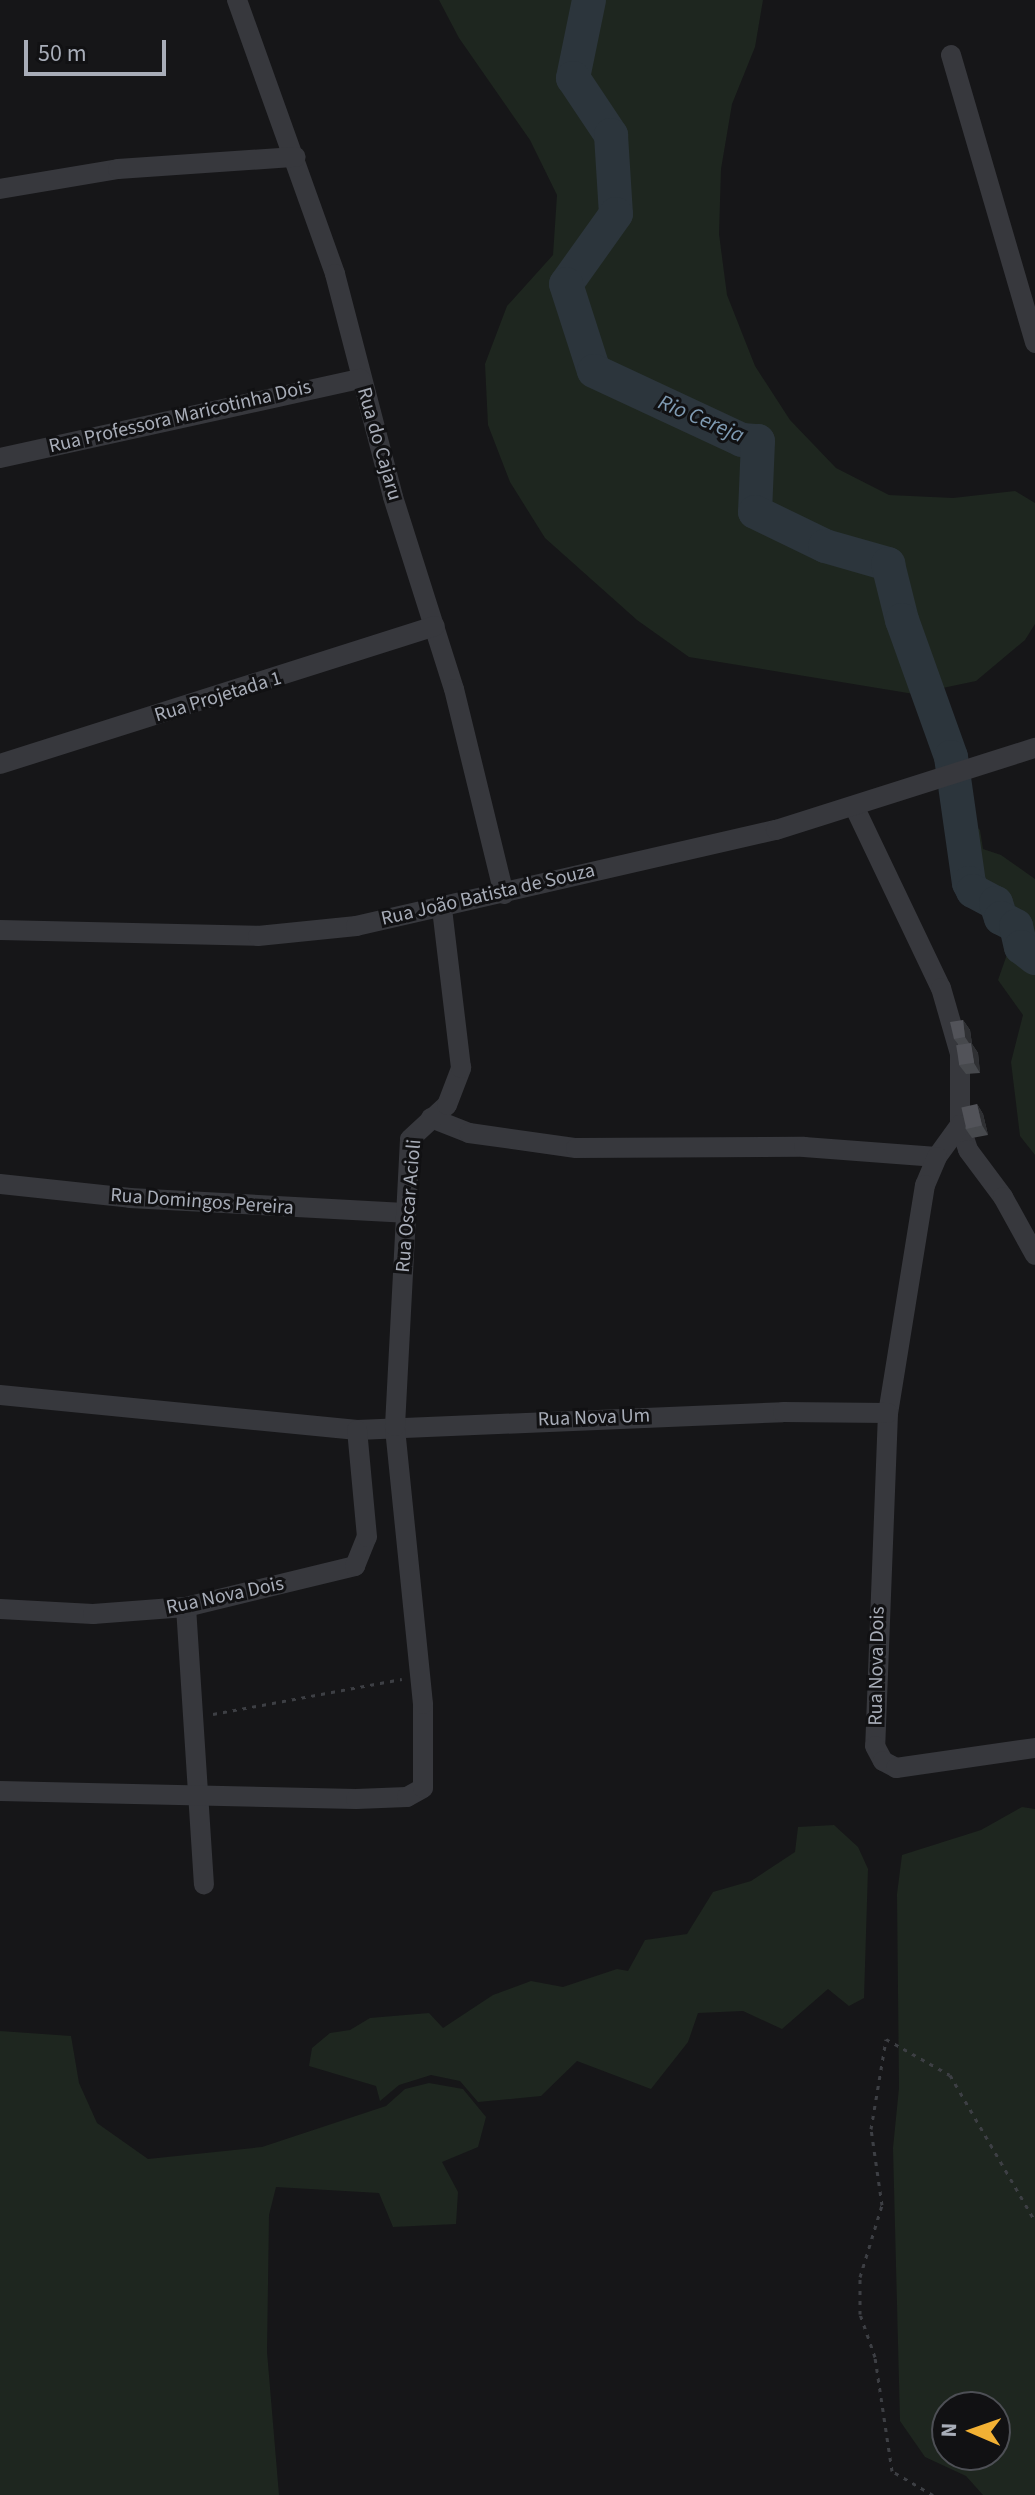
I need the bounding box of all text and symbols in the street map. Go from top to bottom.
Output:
scale bar [28,24,170,74]
text: 50 m [38,36,87,71]
street label: Rua Professora Maricotinha Dois [46,375,314,459]
street label: Rua do Cajaru [351,385,407,503]
water label: Rio Cereja [654,389,748,449]
street label: Rua Projetada 1 [152,666,284,728]
street label: Rua João Batista de Souza [379,859,597,931]
street label: Rua Oscar Acioli [391,1138,427,1274]
street label: Rua Domingos Pereira [109,1184,295,1220]
street label: Rua Nova Um [537,1404,651,1432]
street label: Rua Nova Dois [164,1572,286,1620]
street label: Rua Nova Dois [864,1606,890,1726]
north arrow [931,2391,1011,2471]
text: N [933,2422,965,2438]

